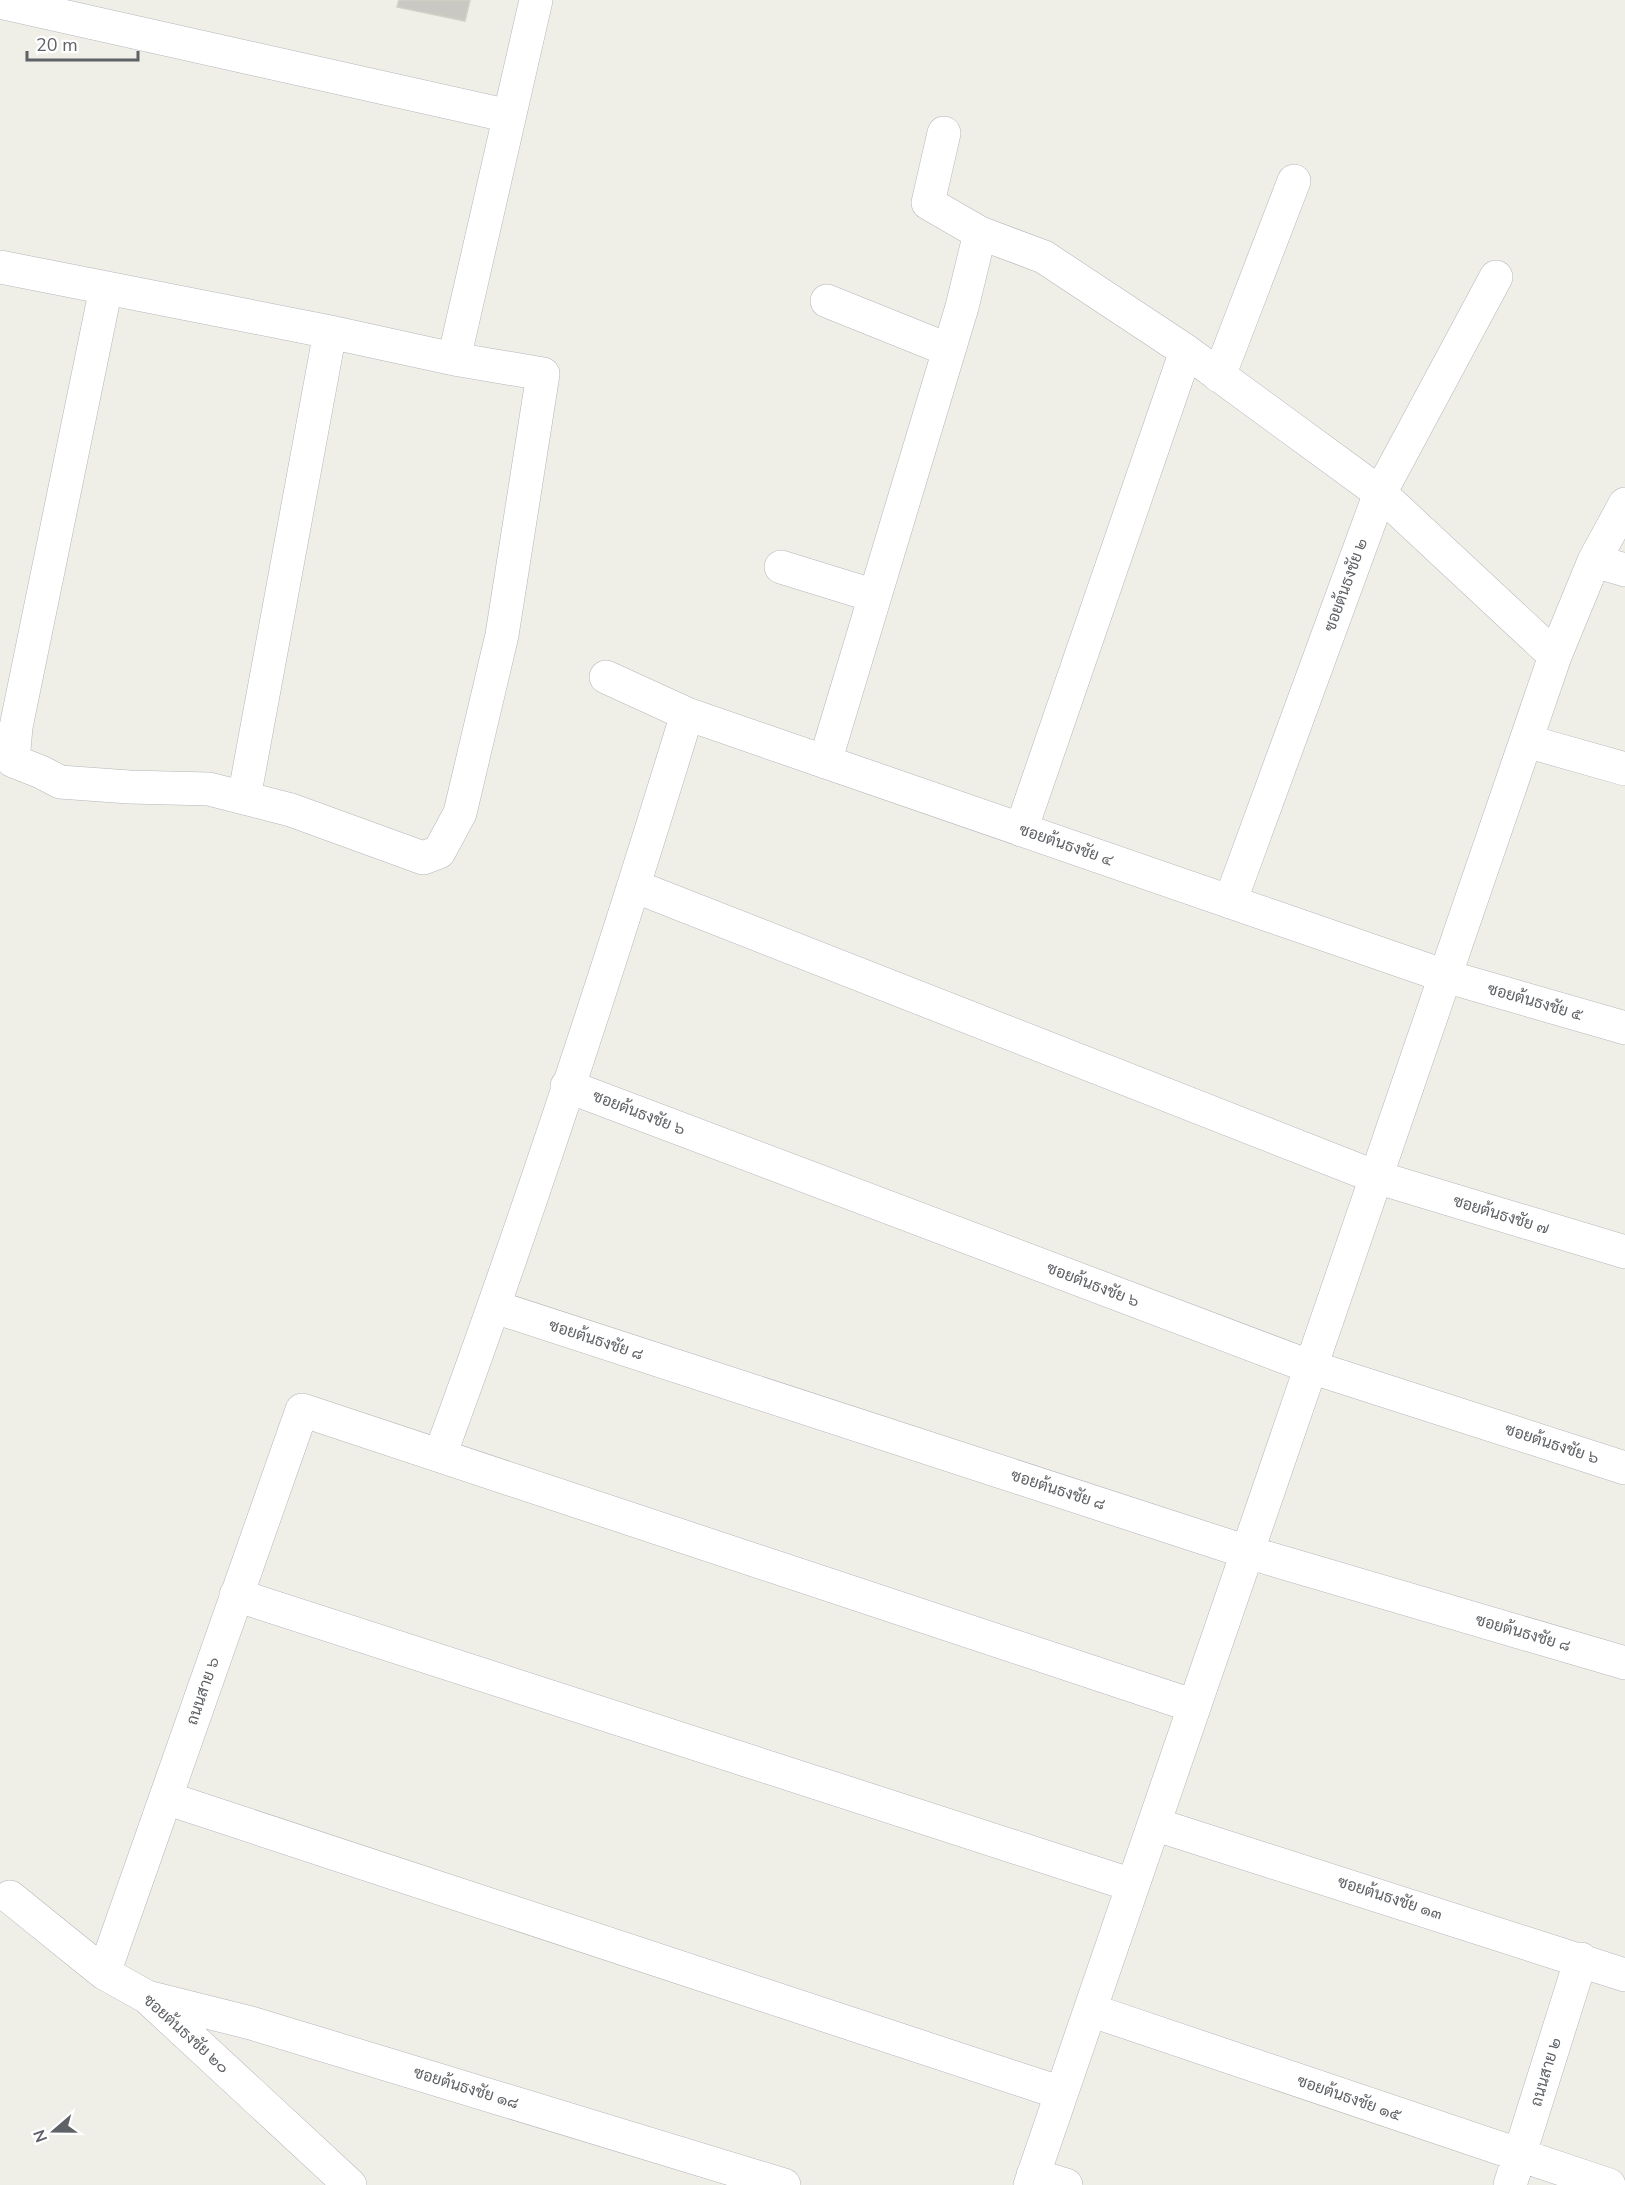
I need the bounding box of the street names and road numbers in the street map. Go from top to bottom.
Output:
street label: ซอยต้นธงชัย ๒ [1319,535,1373,635]
street label: ซอยต้นธงชัย ๔ [1016,819,1117,872]
street label: ซอยต้นธงชัย ๕ [1485,978,1586,1026]
street label: ซอยต้นธงชัย ๖ [589,1085,689,1141]
street label: ซอยต้นธงชัย ๗ [1450,1190,1552,1240]
street label: ซอยต้นธงชัย ๖ [1043,1257,1143,1313]
street label: ซอยต้นธงชัย ๘ [546,1314,646,1366]
street label: ซอยต้นธงชัย ๖ [1502,1418,1602,1470]
street label: ซอยต้นธงชัย ๘ [1008,1464,1108,1516]
street label: ซอยต้นธงชัย ๘ [1473,1609,1573,1657]
street label: ถนนสาย ๖ [181,1654,225,1728]
street label: ซอยต้นธงชัย ๑๓ [1335,1871,1445,1925]
street label: ซอยต้นธงชัย ๒๐ [138,1989,234,2079]
street label: ถนนสาย ๒ [1525,2035,1567,2109]
street label: ซอยต้นธงชัย ๑๘ [411,2062,521,2114]
street label: ซอยต้นธงชัย ๑๕ [1294,2070,1405,2126]

